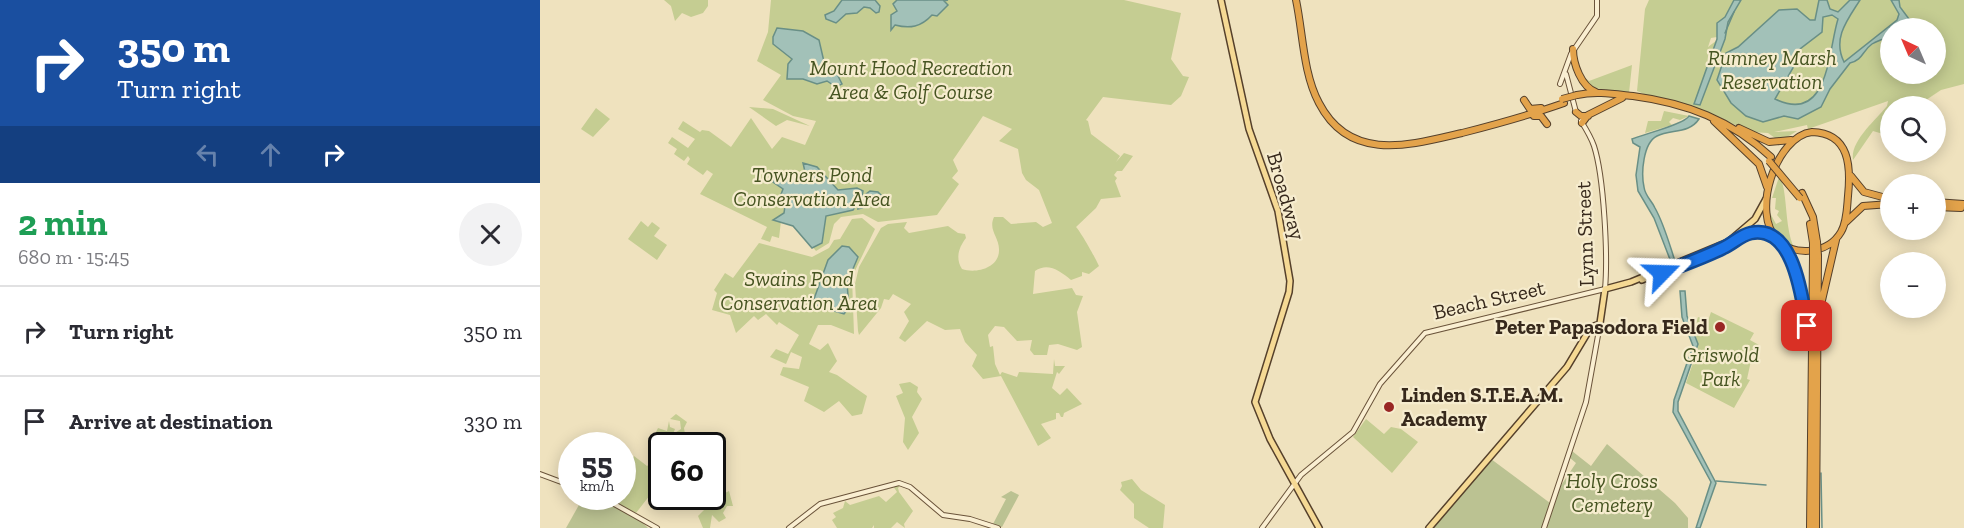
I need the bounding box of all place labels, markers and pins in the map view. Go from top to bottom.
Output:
pin [1781,300,1832,351]
place label: Peter Papasodora Field [1495,314,1708,339]
marker: Peter Papasodora Field [1713,320,1727,334]
place label: Linden S.T.E.A.M. Academy [1401,382,1563,431]
marker: Linden S.T.E.A.M. Academy [1382,400,1396,414]

